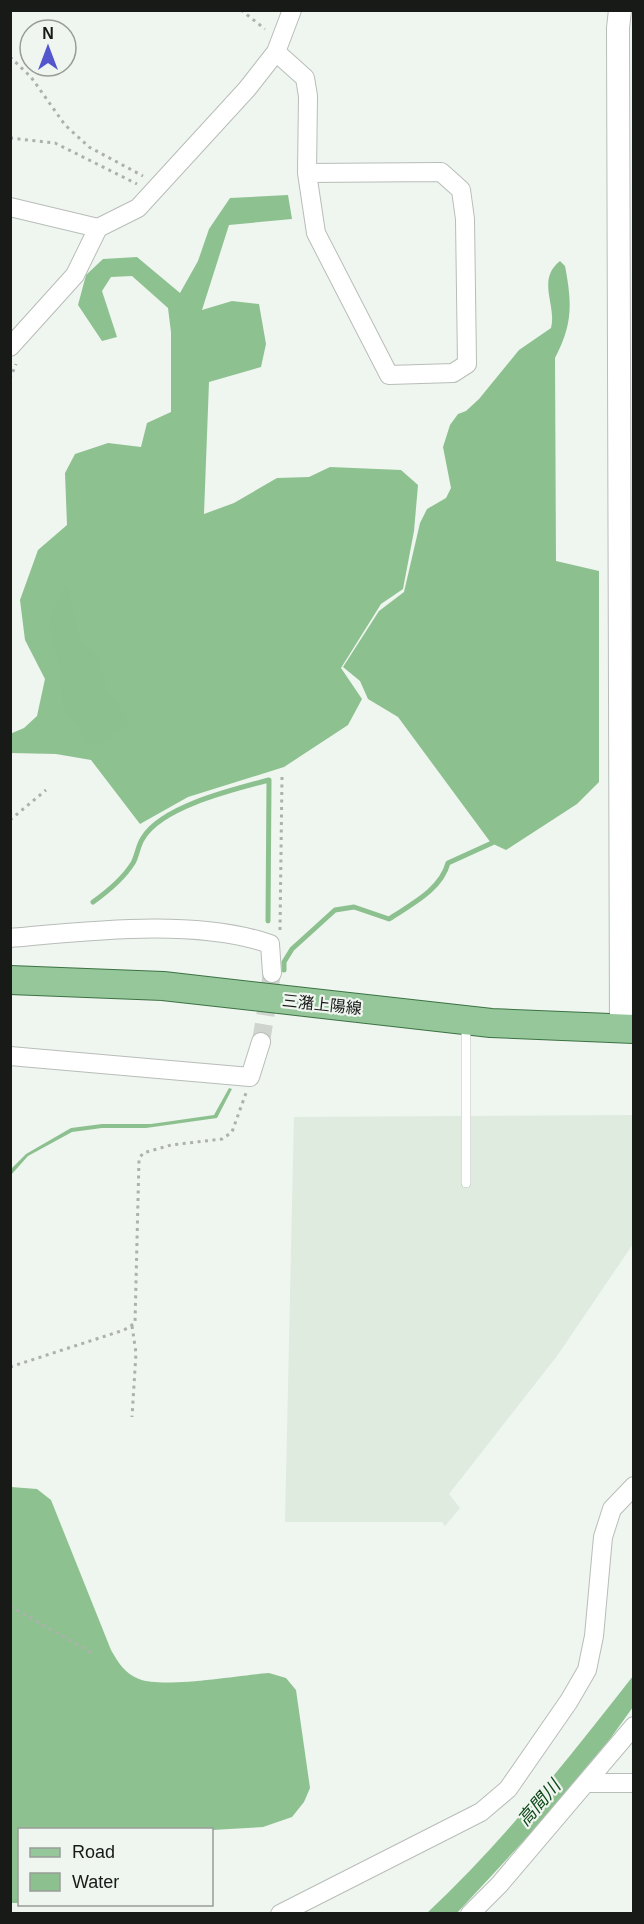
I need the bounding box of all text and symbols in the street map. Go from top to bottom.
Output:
north arrow [18,18,78,78]
text: N [42,25,54,42]
street label: 三潴上陽線 [281,992,363,1017]
water label: 高間川 [514,1775,566,1830]
legend [18,1828,213,1906]
text: Road [72,1842,115,1862]
text: Water [72,1872,119,1892]

